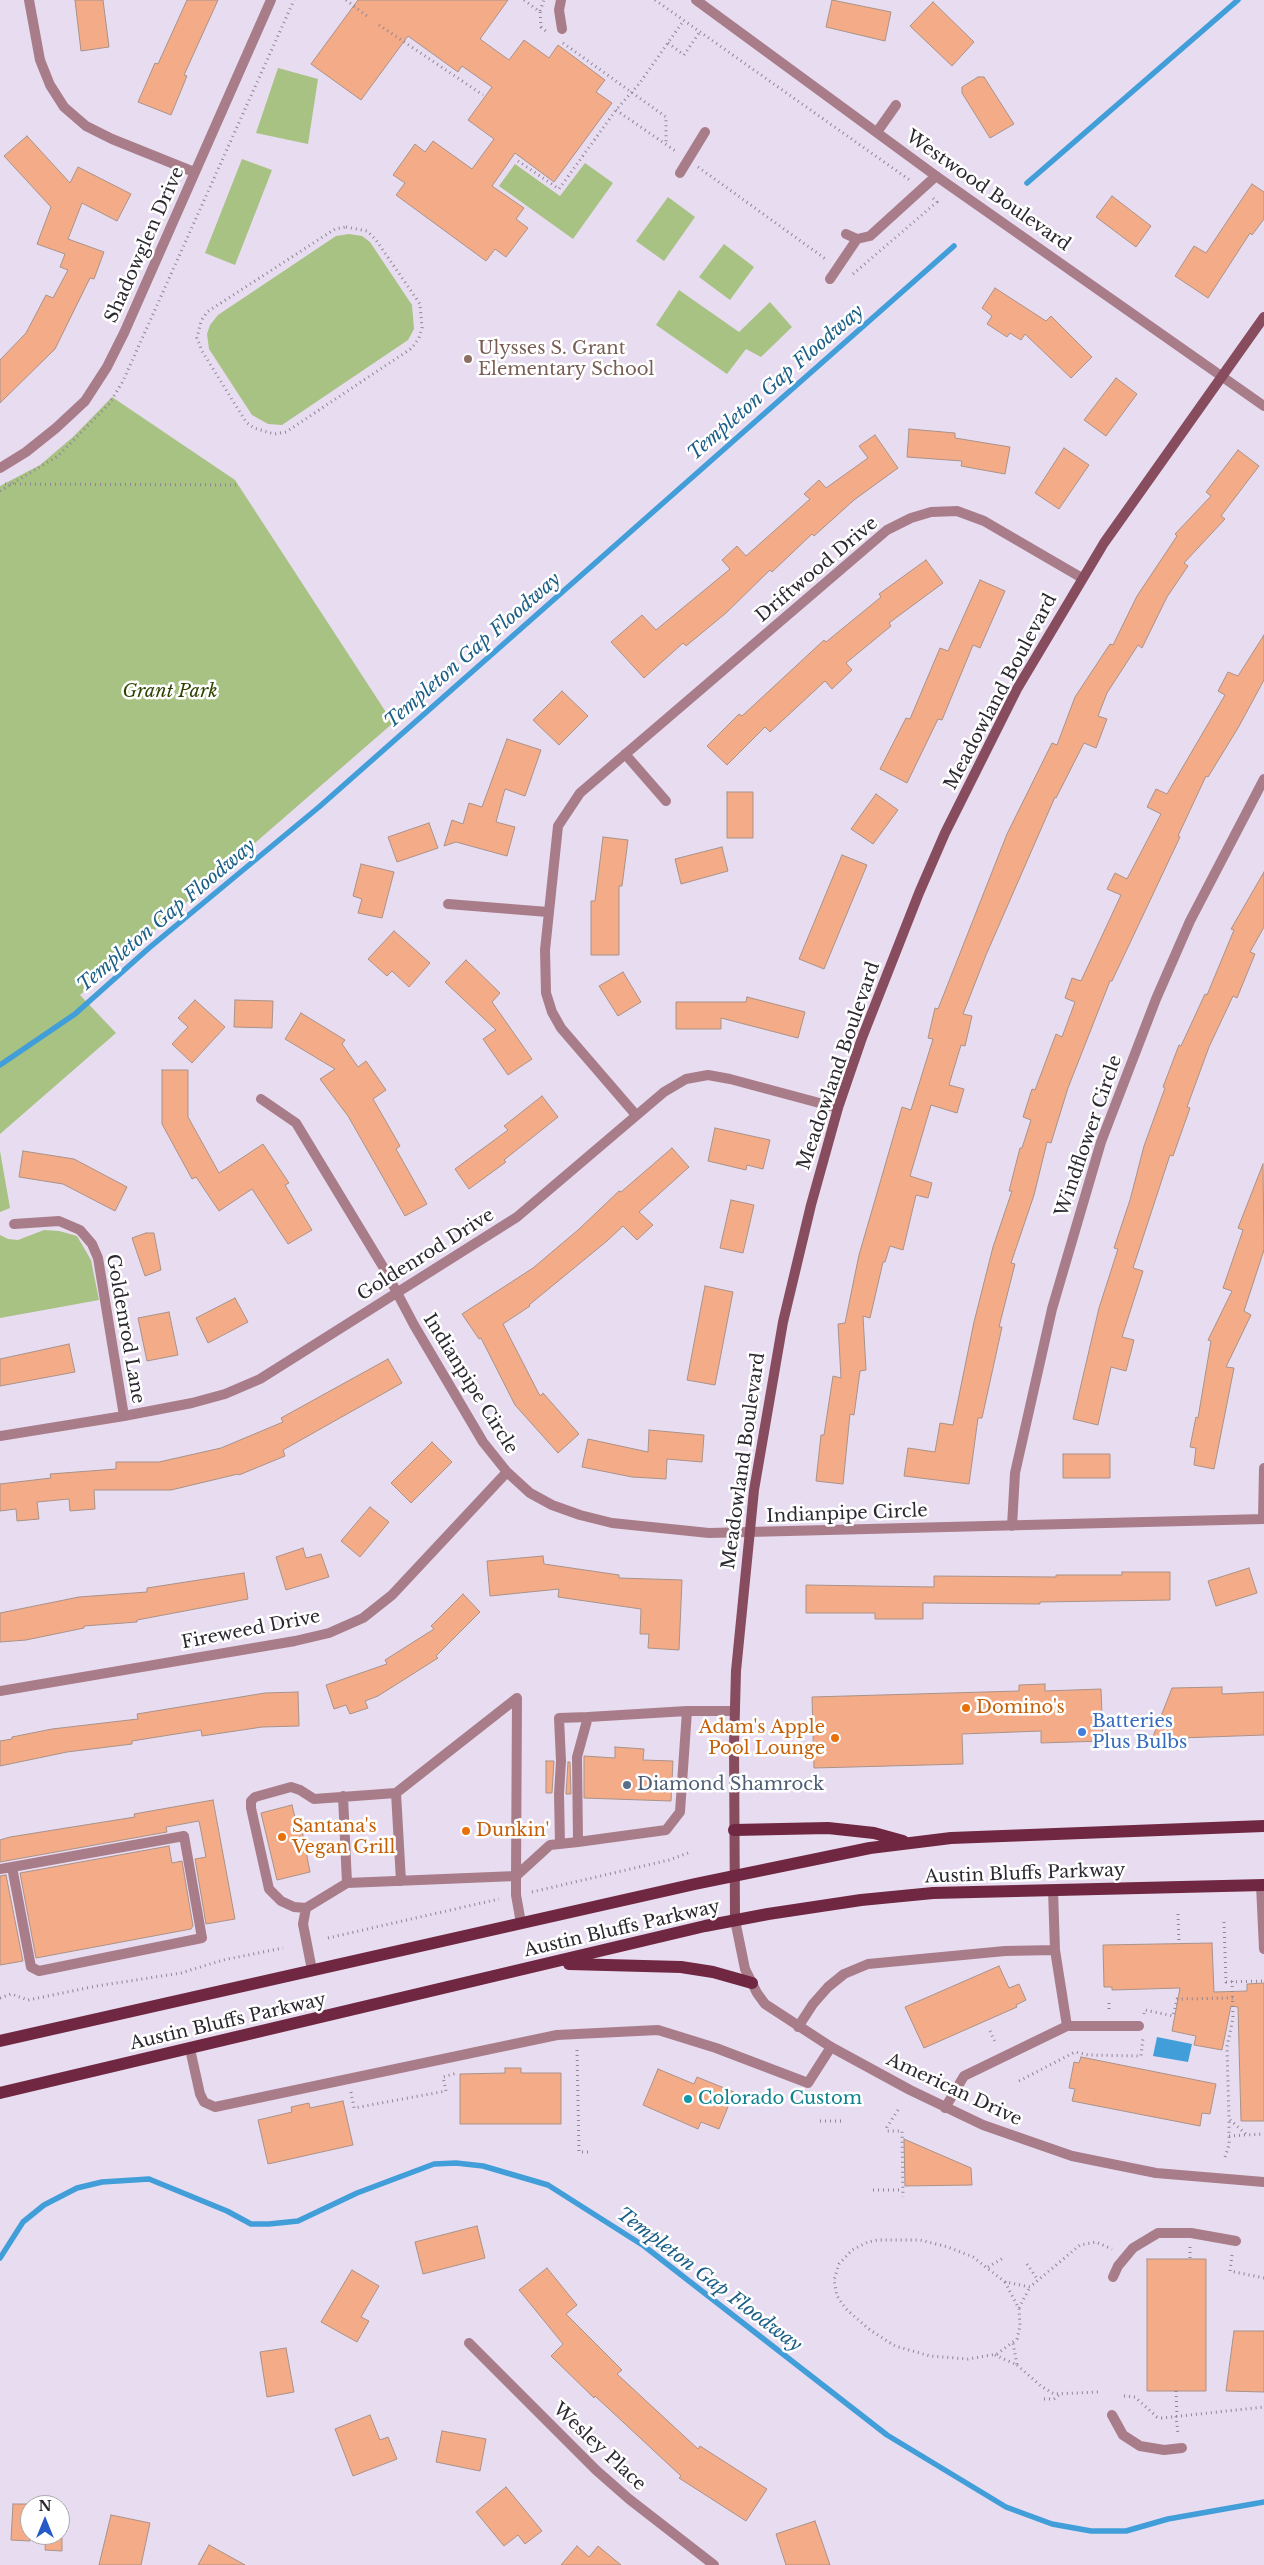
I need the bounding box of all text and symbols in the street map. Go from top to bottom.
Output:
street label: Westwood Boulevard [902,126,1074,256]
street label: Shadowglen Drive [101,164,189,326]
water label: Templeton Gap Floodway [683,300,869,466]
place label: Ulysses S. Grant Elementary School [478,338,654,380]
marker: Ulysses S. Grant Elementary School [462,353,474,365]
street label: Driftwood Drive [752,513,882,627]
water label: Templeton Gap Floodway [380,568,566,734]
street label: Meadowland Boulevard [940,590,1062,794]
park label: Grant Park [123,681,217,703]
water label: Templeton Gap Floodway [73,835,261,997]
street label: Meadowland Boulevard [793,959,885,1173]
street label: Windflower Circle [1051,1052,1127,1220]
street label: Goldenrod Drive [354,1204,498,1306]
street label: Goldenrod Lane [101,1253,149,1405]
street label: Indianpipe Circle [418,1310,522,1458]
street label: Meadowland Boulevard [718,1351,770,1571]
street label: Indianpipe Circle [766,1500,928,1528]
street label: Fireweed Drive [180,1606,322,1654]
place label: Domino's [976,1697,1065,1719]
marker: Domino's [960,1702,972,1714]
place label: Batteries Plus Bulbs [1092,1711,1187,1754]
place label: Adam's Apple Pool Lounge [699,1717,825,1760]
marker: Batteries Plus Bulbs [1076,1726,1088,1738]
marker: Adam's Apple Pool Lounge [829,1732,841,1744]
place label: Diamond Shamrock [637,1774,824,1796]
marker: Diamond Shamrock [621,1779,633,1791]
place label: Santana's Vegan Grill [292,1816,395,1858]
place label: Dunkin' [476,1820,549,1842]
marker: Dunkin' [460,1825,472,1837]
marker: Santana's Vegan Grill [276,1831,288,1843]
street label: Austin Bluffs Parkway [924,1860,1126,1888]
street label: Austin Bluffs Parkway [522,1896,722,1962]
street label: Austin Bluffs Parkway [128,1989,328,2055]
street label: American Drive [883,2049,1025,2131]
place label: Colorado Custom [698,2088,862,2110]
marker: Colorado Custom [682,2093,694,2105]
water label: Templeton Gap Floodway [612,2203,806,2357]
street label: Wesley Place [548,2399,650,2495]
north arrow [20,2495,70,2545]
text: N [38,2497,52,2515]

